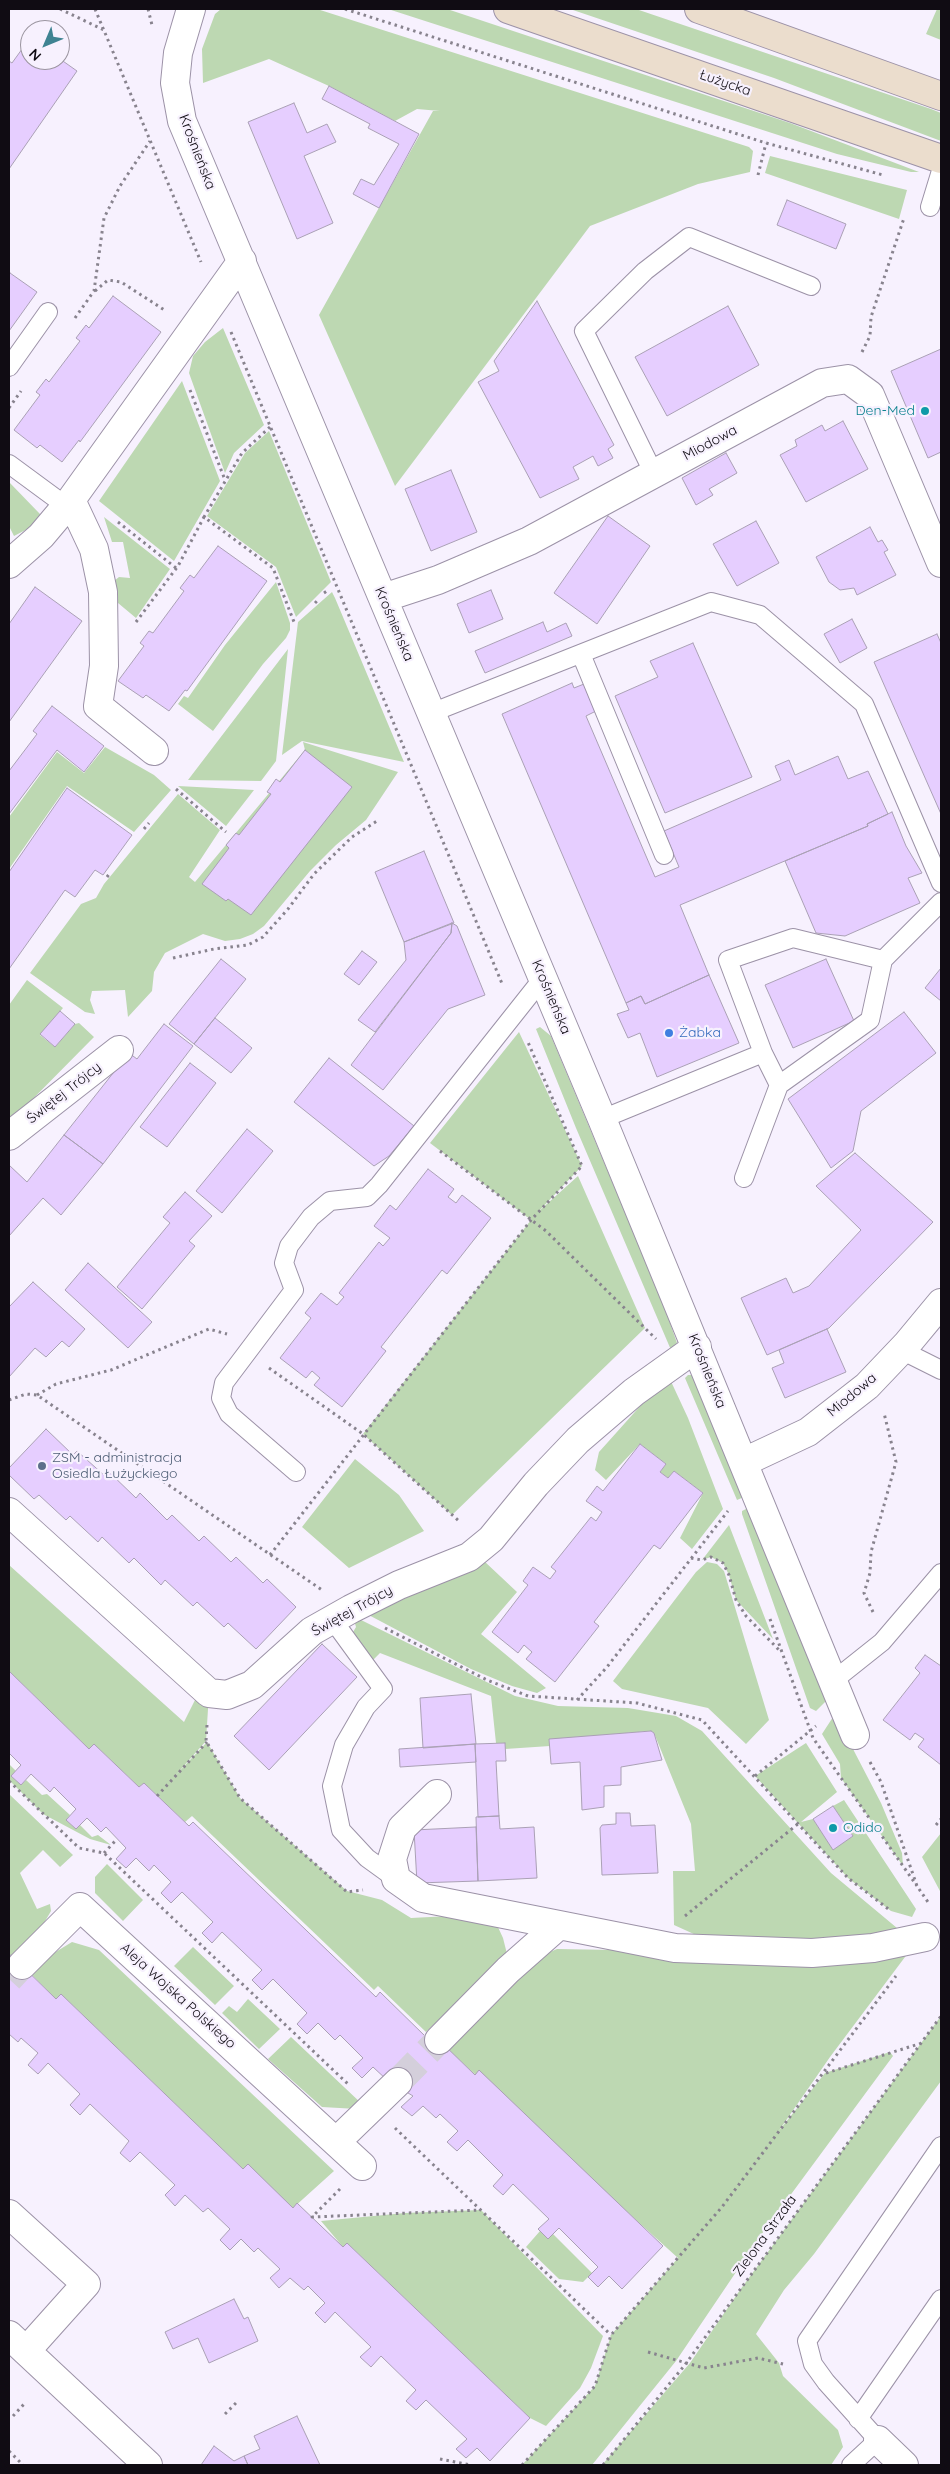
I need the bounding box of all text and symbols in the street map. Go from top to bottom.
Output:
north arrow [20,20,70,70]
text: N [25,45,45,65]
street label: Łużycka [697,66,753,100]
street label: Krośnieńska [175,112,219,192]
place label: Den-Med [855,403,915,419]
marker: Den-Med [919,405,931,417]
street label: Miodowa [680,422,740,464]
street label: Krośnieńska [371,584,417,664]
street label: Krośnieńska [528,957,574,1037]
place label: Żabka [679,1025,721,1041]
marker: Żabka [663,1027,675,1039]
street label: Świętej Trójcy [23,1059,105,1127]
street label: Krośnieńska [684,1331,730,1411]
street label: Miodowa [824,1370,880,1420]
place label: ZSM - administracja Osiedla Łużyckiego [52,1450,182,1482]
marker: ZSM - administracja Osiedla Łużyckiego [36,1460,48,1472]
street label: Świętej Trójcy [309,1582,395,1640]
place label: Odido [843,1820,882,1836]
marker: Odido [827,1822,839,1834]
street label: Aleja Wojska Polskiego [117,1940,239,2052]
street label: Zielona Strzała [730,2192,800,2280]

